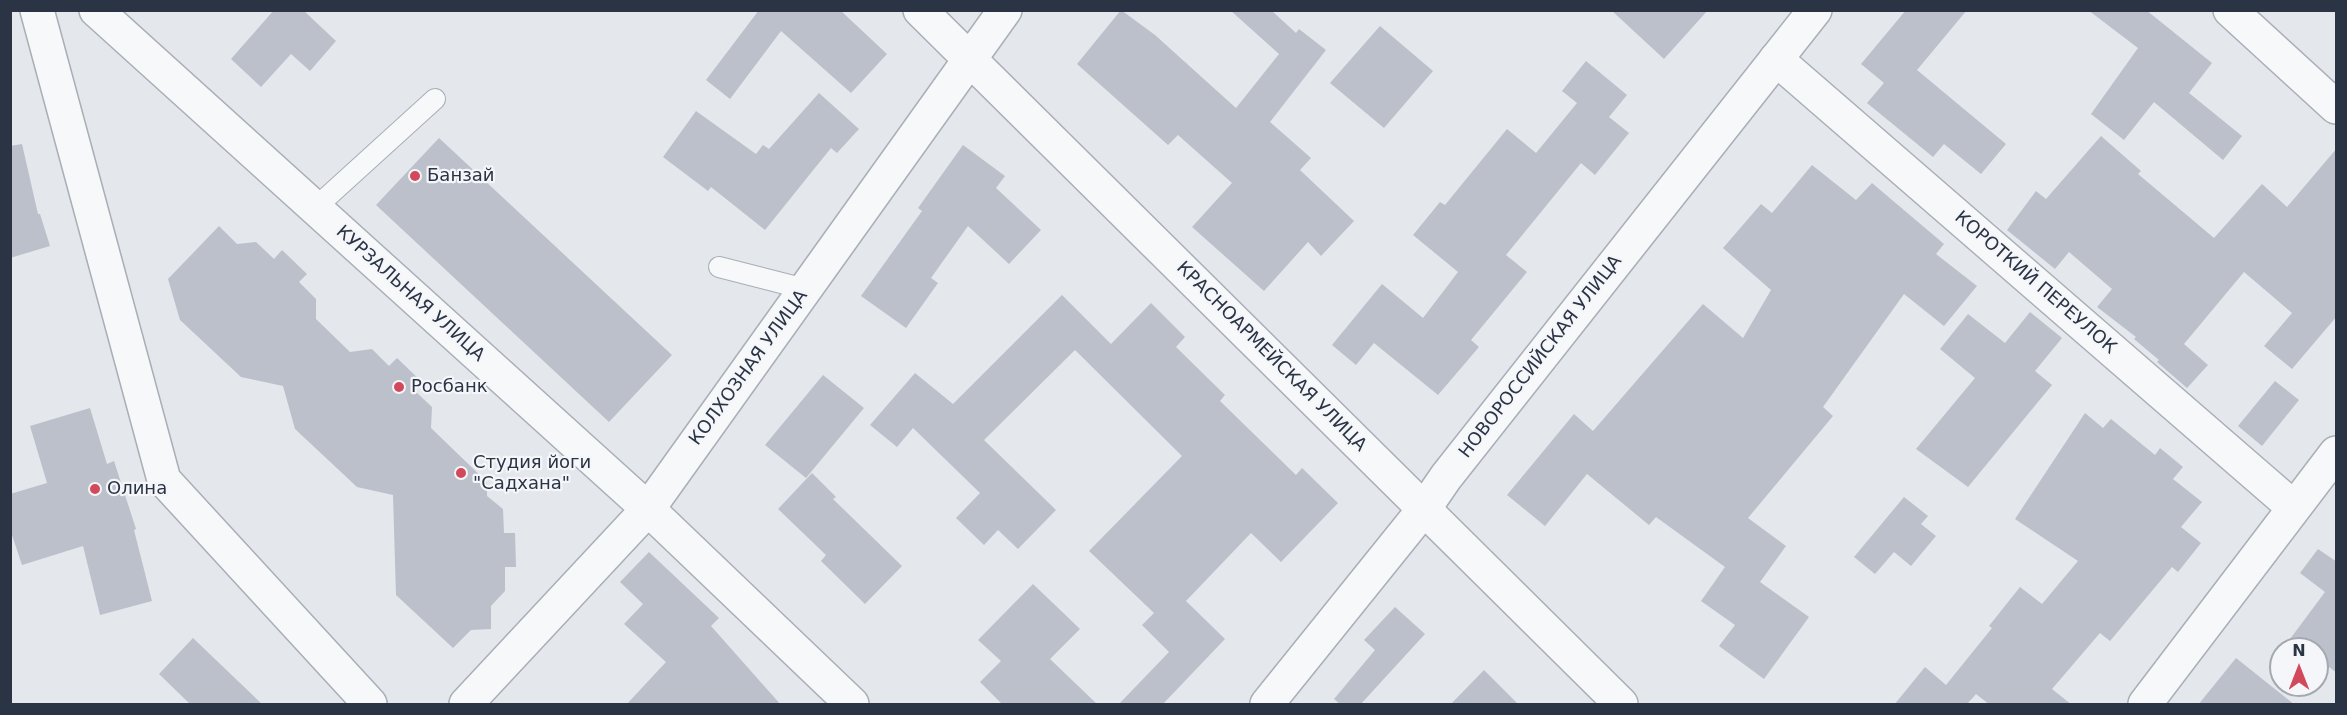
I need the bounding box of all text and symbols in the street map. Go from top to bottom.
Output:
place label: Банзай [427,165,494,187]
marker: Банзай [408,169,422,183]
street label: КОРОТКИЙ ПЕРЕУЛОК [1950,207,2120,359]
street label: КУРЗАЛЬНАЯ УЛИЦА [331,222,489,366]
street label: НОВОРОССИЙСКАЯ УЛИЦА [1455,251,1627,463]
street label: КРАСНОАРМЕЙСКАЯ УЛИЦА [1171,257,1371,457]
street label: КОЛХОЗНАЯ УЛИЦА [685,286,813,450]
place label: Росбанк [411,376,488,398]
marker: Росбанк [392,380,406,394]
place label: Студия йоги "Садхана" [473,452,591,494]
marker: Студия йоги "Садхана" [454,466,468,480]
place label: Олина [107,478,167,500]
marker: Олина [88,482,102,496]
north arrow [2269,637,2329,697]
text: N [2292,641,2306,660]

